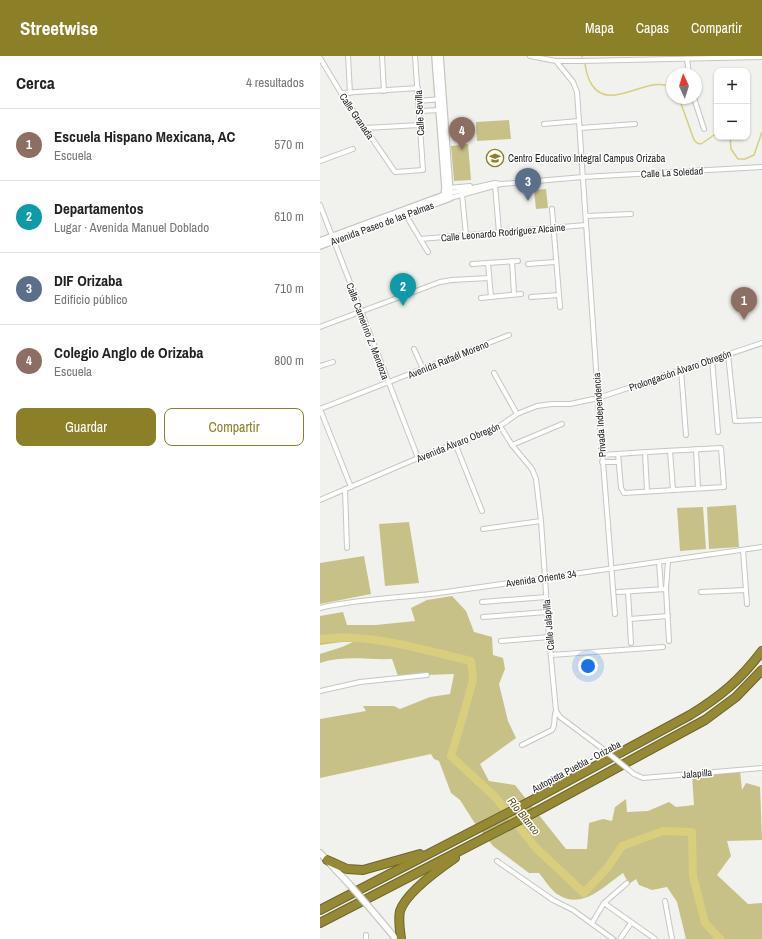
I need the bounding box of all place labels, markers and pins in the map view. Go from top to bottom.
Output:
pin: 4 [449,117,475,150]
school or university icon: Centro Educativo Integral Campus Orizaba [485,148,505,168]
place label: Centro Educativo Integral Campus Orizaba [508,152,666,165]
pin: 3 [515,168,541,201]
pin: 2 [390,273,416,306]
pin: 1 [731,287,757,320]

